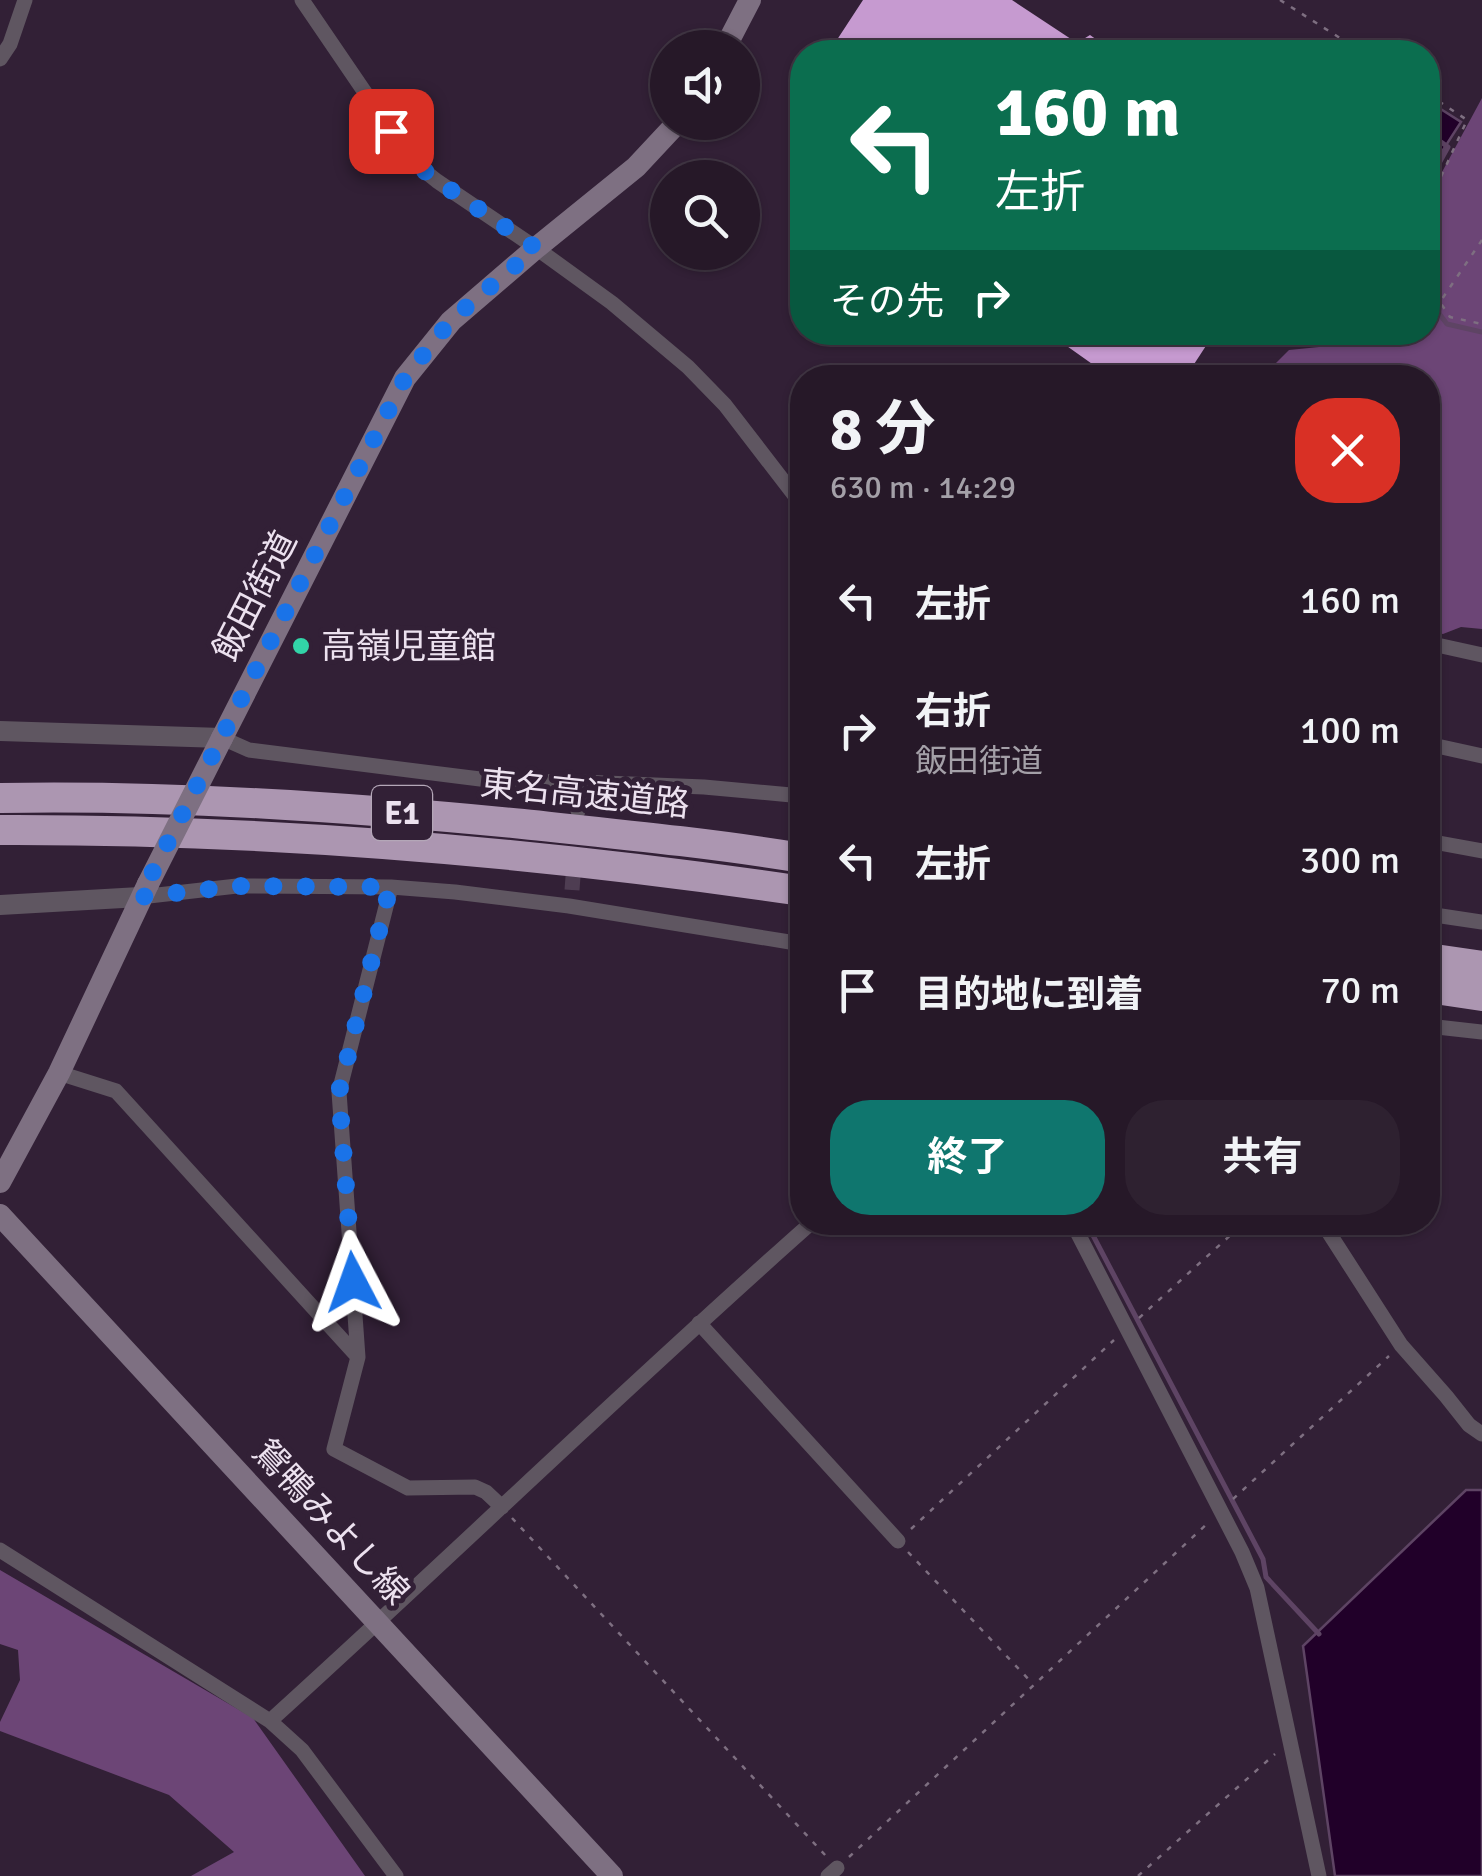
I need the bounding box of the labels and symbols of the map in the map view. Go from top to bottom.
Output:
pin [349,89,434,174]
street label: 飯田街道 [204,524,306,668]
place label: 高嶺児童館 [321,625,496,668]
marker: 高嶺児童館 [290,635,312,657]
street label: 東名高速道路 [478,762,692,826]
road number: E1 [372,786,432,840]
position arrow [301,1230,405,1334]
street label: 鴛鴨みよし線 [244,1431,418,1613]

